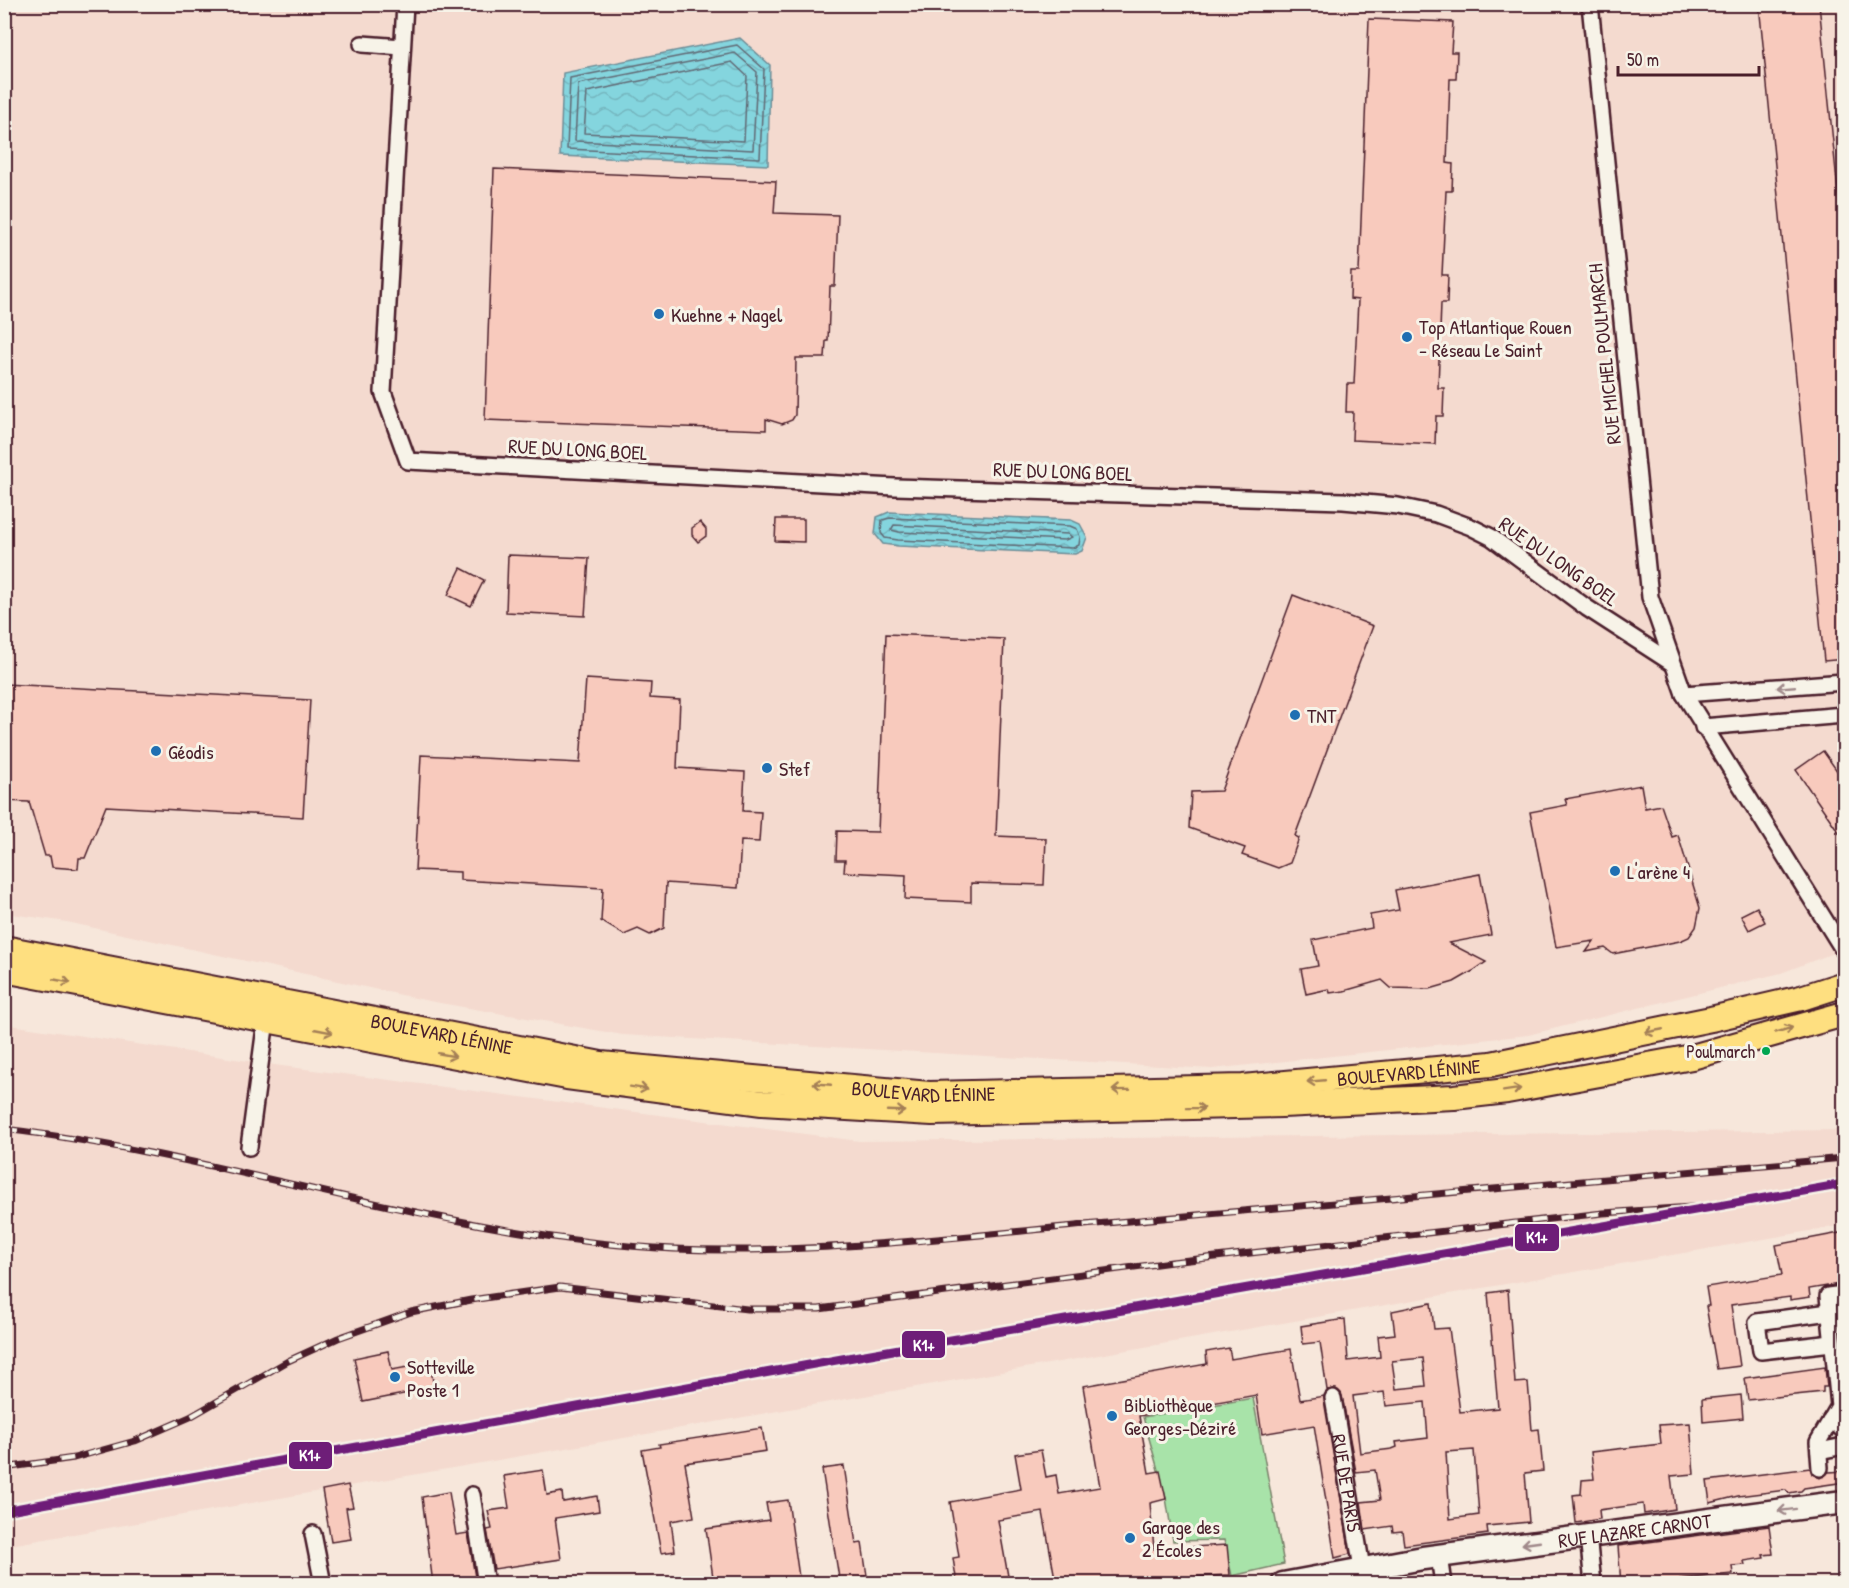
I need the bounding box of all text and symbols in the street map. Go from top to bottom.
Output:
scale bar [1618,39,1759,77]
text: 50 m [1627,47,1659,72]
street label: RUE MICHEL POULMARCH [1581,262,1627,446]
place label: Kuehne + Nagel [671,301,783,328]
marker: Kuehne + Nagel [652,307,666,321]
place label: Top Atlantique Rouen - Réseau Le Saint [1419,313,1572,363]
marker: Top Atlantique Rouen - Réseau Le Saint [1400,330,1414,344]
street label: RUE DU LONG BOEL [508,432,648,466]
street label: RUE DU LONG BOEL [993,455,1133,487]
street label: RUE DU LONG BOEL [1494,510,1624,612]
one-way arrow [1777,682,1797,693]
place label: TNT [1307,702,1337,729]
marker: TNT [1288,708,1302,722]
place label: Géodis [168,738,214,765]
marker: Géodis [149,744,163,758]
place label: Stef [779,755,810,782]
marker: Stef [760,761,774,775]
place label: L'arène 4 [1627,858,1690,885]
marker: L'arène 4 [1608,864,1622,878]
one-way arrow [52,976,71,987]
street label: BOULEVARD LÉNINE [369,1006,515,1060]
one-way arrow [1774,1024,1793,1035]
one-way arrow [314,1026,333,1037]
one-way arrow [1644,1026,1664,1037]
place label: Poulmarch [1686,1039,1755,1064]
marker: Poulmarch [1760,1045,1772,1057]
one-way arrow [437,1050,457,1061]
street label: BOULEVARD LÉNINE [1336,1052,1482,1092]
street label: BOULEVARD LÉNINE [851,1073,996,1108]
one-way arrow [1306,1076,1326,1087]
one-way arrow [812,1078,832,1089]
one-way arrow [629,1083,649,1094]
one-way arrow [1112,1084,1132,1095]
one-way arrow [1502,1084,1522,1095]
one-way arrow [1186,1102,1206,1113]
one-way arrow [886,1106,906,1117]
line badge: K1+ [1514,1223,1560,1252]
text: K1+ [1526,1226,1548,1248]
line badge: K1+ [901,1330,946,1359]
text: K1+ [913,1334,935,1356]
place label: Sotteville Poste 1 [407,1353,475,1403]
marker: Sotteville Poste 1 [388,1370,402,1384]
place label: Bibliothèque Georges-Déziré [1124,1391,1236,1441]
marker: Bibliothèque Georges-Déziré [1105,1409,1119,1423]
street label: RUE DE PARIS [1326,1432,1369,1534]
line badge: K1+ [288,1441,333,1470]
text: K1+ [299,1444,321,1466]
one-way arrow [1777,1505,1797,1516]
street label: RUE LAZARE CARNOT [1557,1506,1714,1553]
place label: Garage des 2 Écoles [1142,1513,1220,1563]
marker: Garage des 2 Écoles [1123,1531,1137,1545]
one-way arrow [1521,1537,1541,1548]

